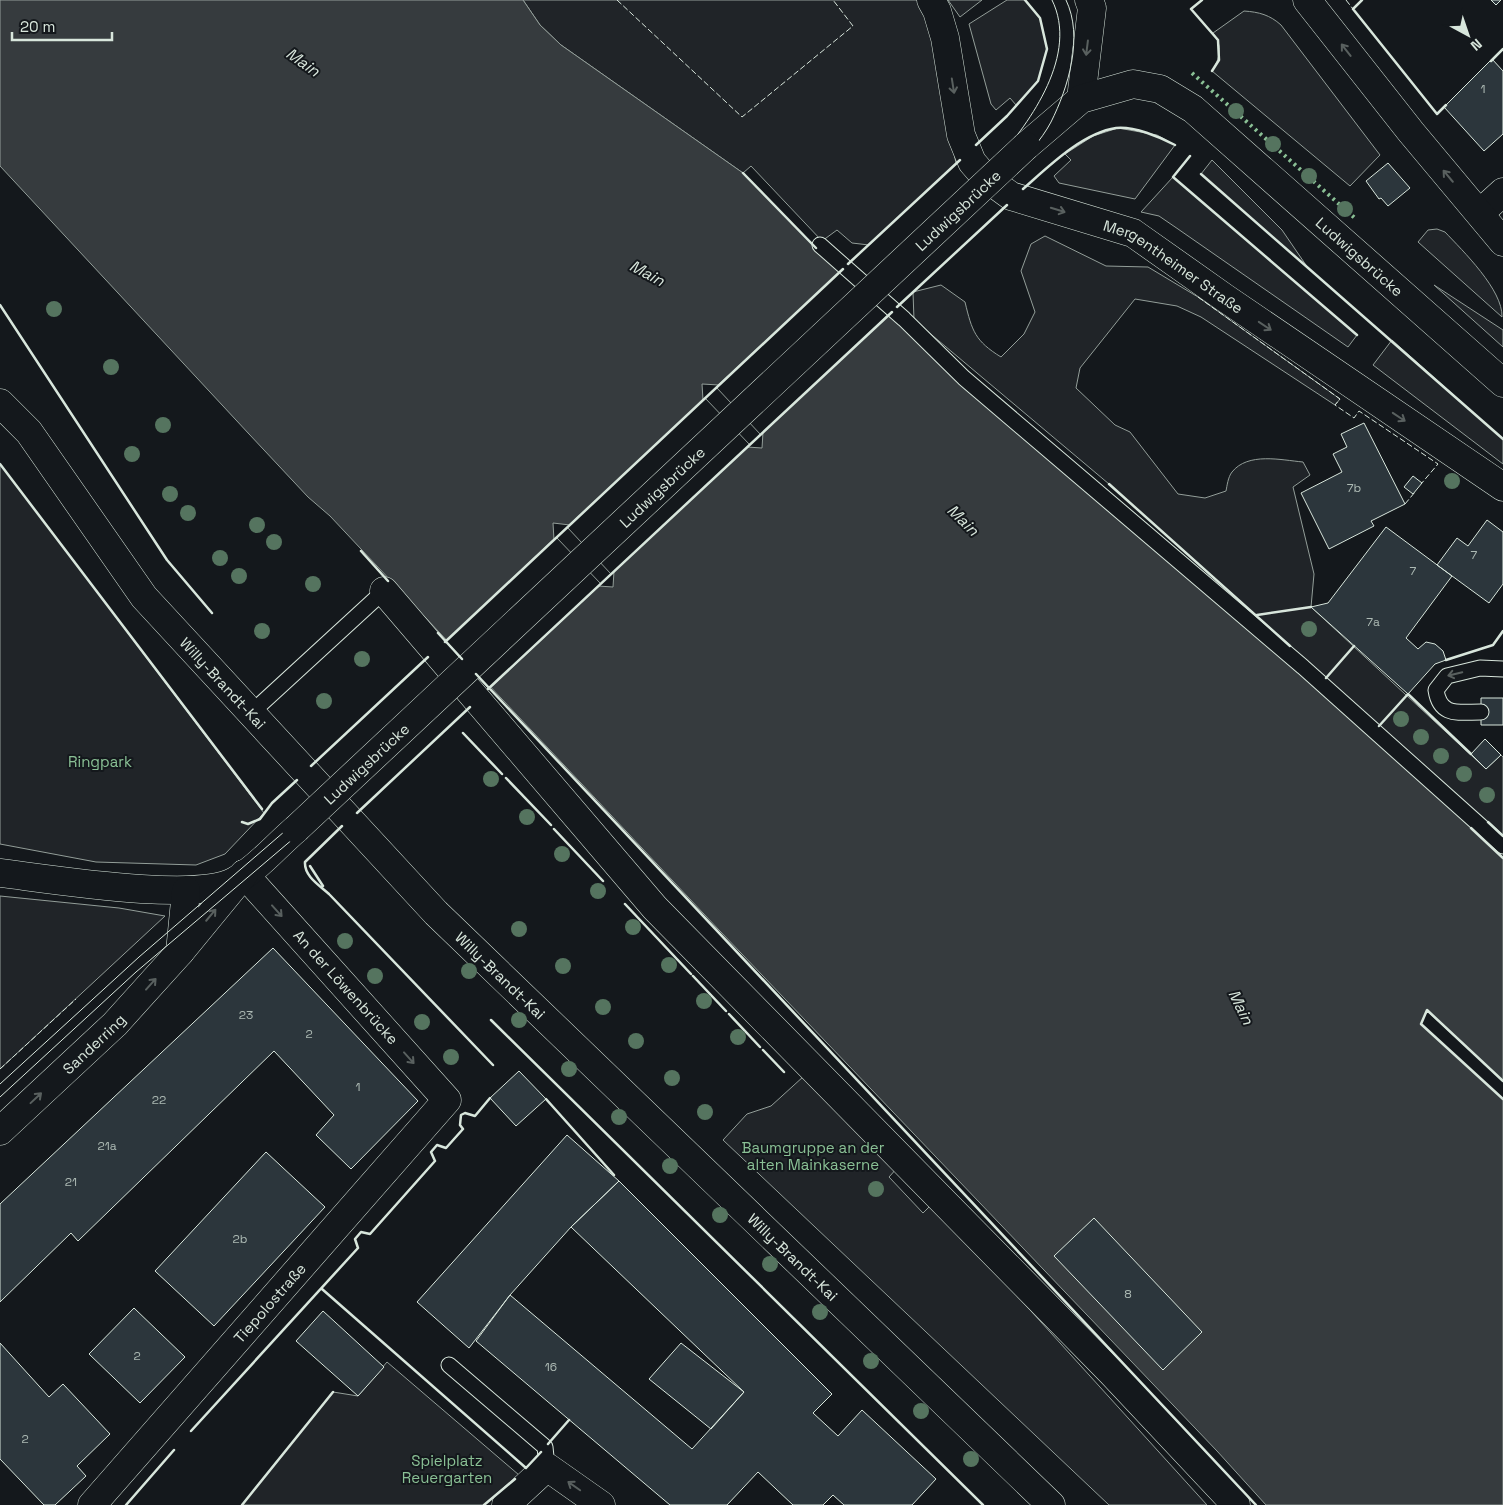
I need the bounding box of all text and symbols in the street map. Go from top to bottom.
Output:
scale bar [12,10,112,42]
north arrow [1443,10,1493,60]
text: 20 m [20,17,55,36]
text: N [1467,35,1486,55]
one-way arrow [1082,40,1092,56]
water label: Main [282,43,325,82]
one-way arrow [1341,43,1351,57]
one-way arrow [948,78,958,94]
house number: 1 [1480,81,1486,97]
street label: Ludwigsbrücke [911,165,1004,255]
one-way arrow [1443,170,1454,183]
one-way arrow [1050,206,1065,215]
street label: Ludwigsbrücke [1312,213,1407,300]
street label: Mergentheimer Straße [1101,215,1247,317]
water label: Main [626,255,669,291]
one-way arrow [1258,321,1272,331]
one-way arrow [1392,412,1406,422]
street label: Ludwigsbrücke [615,442,709,531]
house number: 7b [1347,480,1362,496]
water label: Main [942,500,984,541]
house number: 7 [1471,547,1478,563]
house number: 7 [1410,563,1417,579]
house number: 7a [1366,614,1380,630]
street label: Willy-Brandt-Kai [176,633,270,733]
one-way arrow [1448,670,1464,679]
street label: Ludwigsbrücke [319,719,413,808]
park label: Ringpark [68,752,132,771]
one-way arrow [271,904,283,917]
one-way arrow [206,908,217,921]
street label: An der Löwenbrücke [289,926,403,1048]
street label: Willy-Brandt-Kai [451,927,550,1023]
one-way arrow [145,977,157,990]
water label: Main [1224,986,1259,1029]
house number: 23 [239,1007,253,1023]
street label: Sanderring [58,1010,129,1078]
house number: 2 [305,1026,313,1042]
one-way arrow [403,1051,415,1064]
house number: 1 [355,1079,361,1095]
one-way arrow [29,1092,42,1104]
house number: 22 [152,1092,166,1108]
house number: 21a [97,1138,117,1154]
park label: Baumgruppe an der alten Mainkaserne [742,1138,885,1174]
house number: 21 [65,1174,77,1190]
street label: Willy-Brandt-Kai [744,1209,842,1304]
house number: 2b [233,1231,248,1247]
street label: Tiepolostraße [229,1259,310,1347]
house number: 8 [1124,1286,1132,1302]
house number: 2 [133,1348,141,1364]
house number: 16 [545,1359,557,1375]
house number: 2 [21,1431,29,1447]
park label: Spielplatz Reuergarten [402,1451,492,1487]
one-way arrow [567,1481,581,1491]

